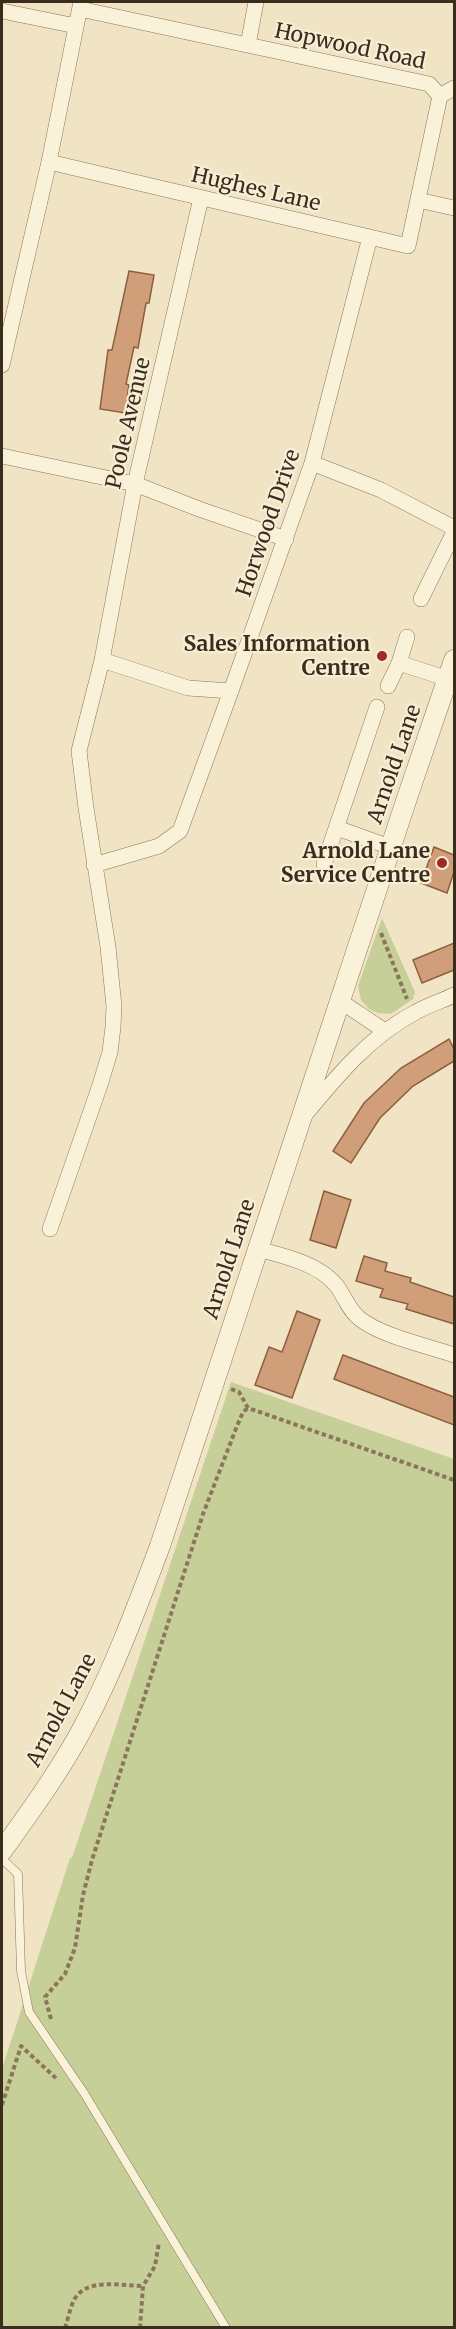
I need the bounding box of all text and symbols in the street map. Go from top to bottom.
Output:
street label: Hopwood Road [272,16,428,75]
street label: Hughes Lane [189,161,323,217]
street label: Poole Avenue [99,354,156,491]
street label: Horwood Drive [230,446,305,600]
place label: Sales Information Centre [184,630,370,681]
marker: Sales Information Centre [375,649,389,663]
street label: Arnold Lane [360,701,427,828]
place label: Arnold Lane Service Centre [281,837,430,888]
marker: Arnold Lane Service Centre [435,856,449,870]
street label: Arnold Lane [196,1196,261,1323]
street label: Arnold Lane [19,1649,102,1772]

